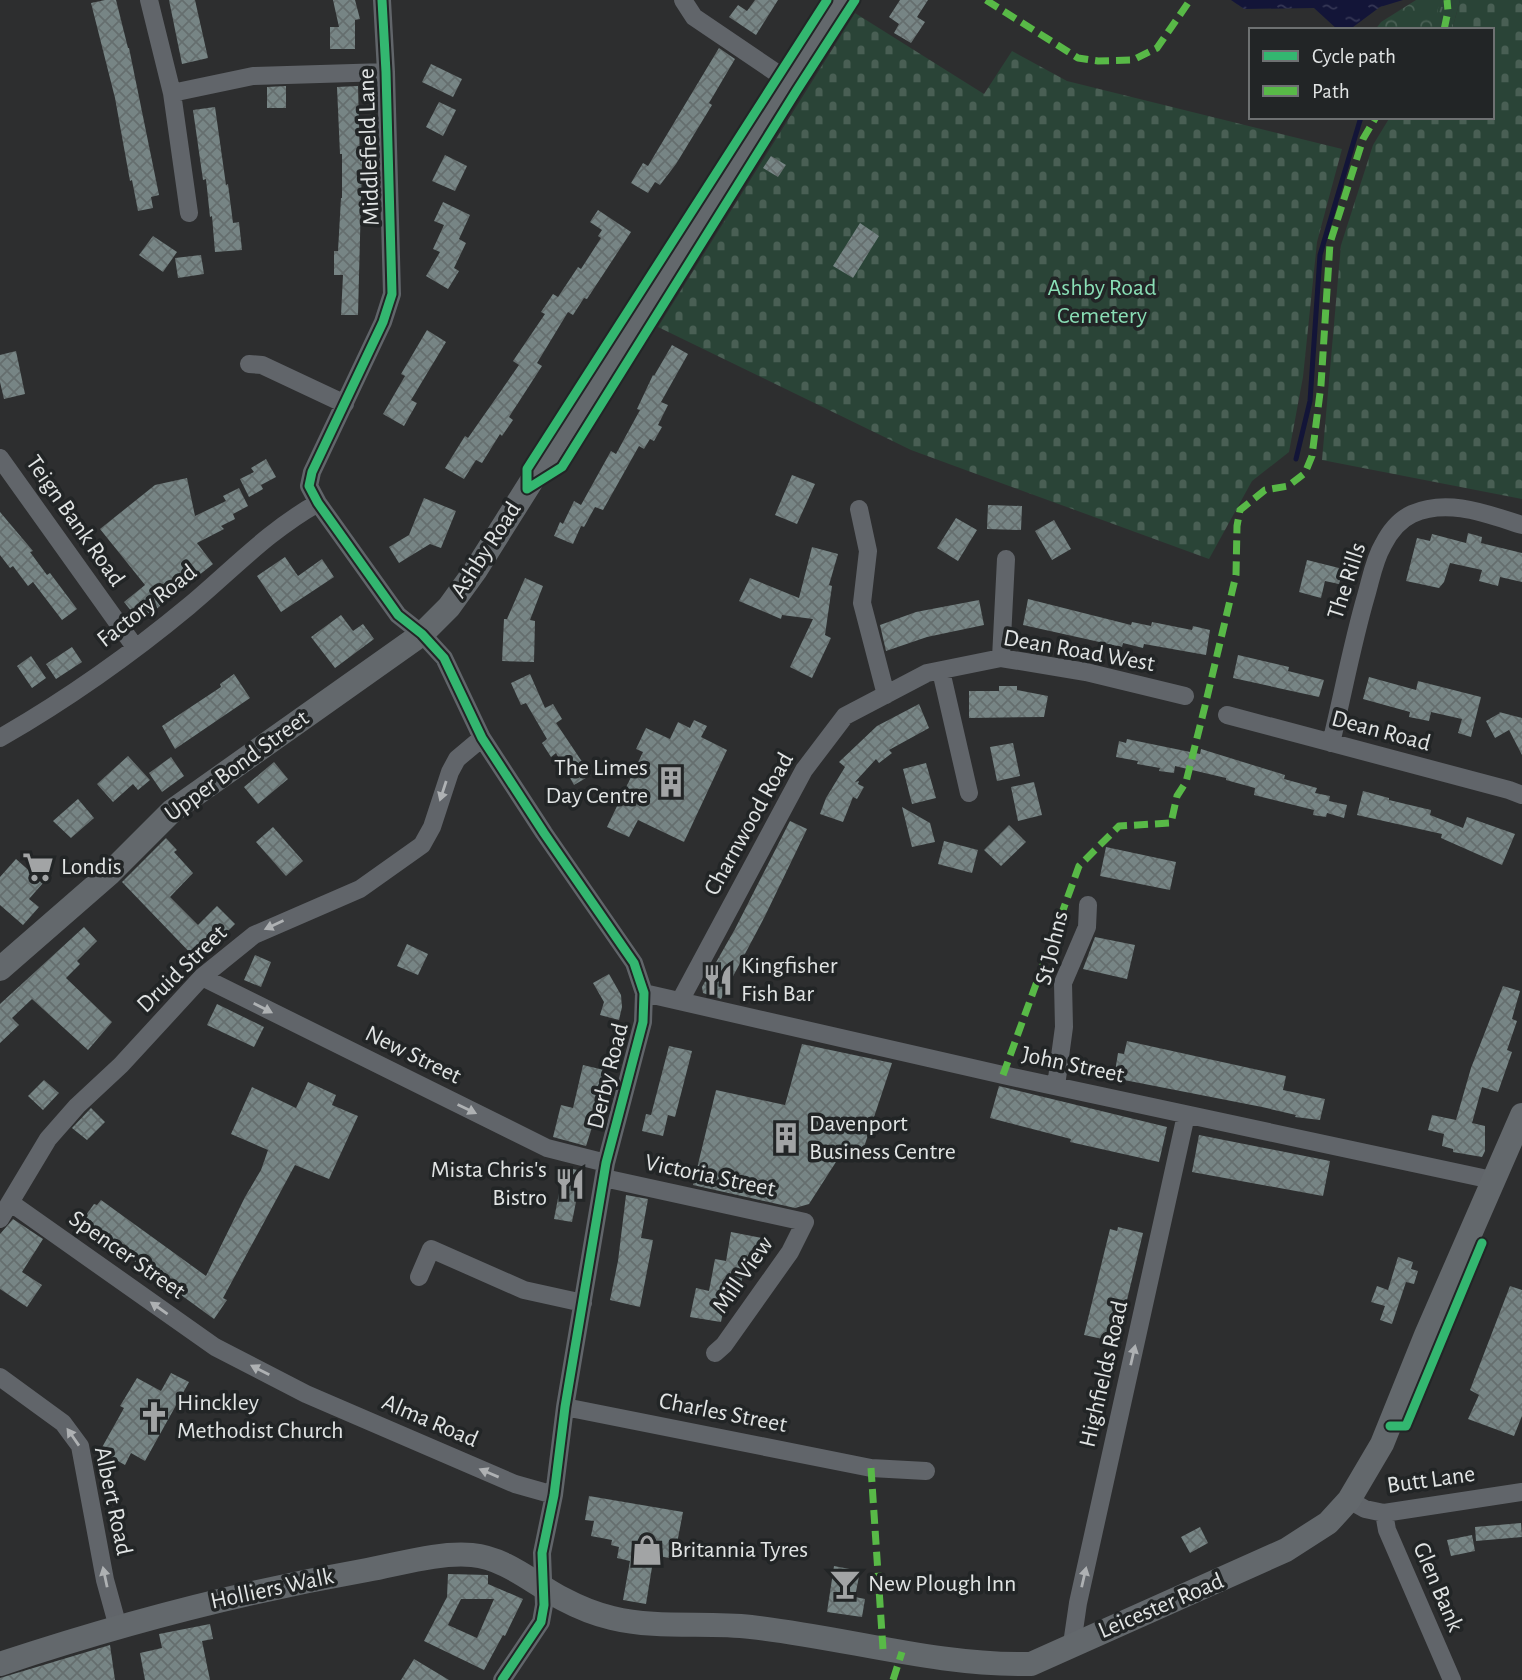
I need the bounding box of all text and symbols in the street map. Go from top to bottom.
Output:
legend [1249,28,1494,119]
text: Cycle path [1312,46,1396,67]
street label: Middlefield Lane [354,68,384,226]
text: Path [1312,81,1350,102]
park label: Ashby Road Cemetery [1047,276,1157,328]
street label: Teign Bank Road [21,451,129,591]
street label: Ashby Road [446,498,526,602]
street label: The Rills [1323,540,1371,622]
street label: Factory Road [93,560,201,652]
street label: Dean Road West [1001,626,1157,676]
street label: Upper Bond Street [161,706,314,826]
street label: Dean Road [1329,706,1433,756]
street label: Charnwood Road [700,749,798,899]
place label: The Limes Day Centre [546,756,648,808]
building icon: The Limes Day Centre [654,765,688,799]
one-way arrow [437,781,448,802]
supermarket icon: Londis [21,850,55,884]
place label: Londis [61,855,122,879]
street label: St Johns [1031,909,1073,987]
one-way arrow [264,919,284,931]
street label: Druid Street [133,920,232,1017]
place label: Kingfisher Fish Bar [741,954,838,1006]
restaurant icon: Kingfisher Fish Bar [701,963,735,997]
one-way arrow [253,1002,273,1013]
street label: Derby Road [583,1021,633,1131]
street label: New Street [361,1022,465,1089]
street label: John Street [1020,1042,1127,1088]
one-way arrow [457,1103,477,1114]
place label: Davenport Business Centre [809,1112,956,1164]
building icon: Davenport Business Centre [769,1121,803,1155]
street label: Victoria Street [643,1150,778,1202]
place label: Mista Chris's Bistro [431,1158,547,1210]
restaurant icon: Mista Chris's Bistro [553,1167,587,1201]
street label: Spencer Street [65,1206,190,1304]
street label: Mill View [708,1232,778,1318]
street label: Highfields Road [1075,1298,1133,1450]
one-way arrow [150,1301,168,1315]
one-way arrow [1128,1344,1139,1366]
one-way arrow [249,1365,269,1377]
street label: Charles Street [657,1389,789,1437]
street label: Alma Road [378,1390,482,1452]
place label: Hinckley Methodist Church [177,1391,344,1443]
church icon: Hinckley Methodist Church [137,1400,171,1434]
one-way arrow [66,1428,80,1446]
street label: Albert Road [90,1445,136,1557]
street label: Butt Lane [1385,1462,1477,1498]
one-way arrow [479,1467,500,1478]
shop icon: Britannia Tyres [630,1533,664,1567]
place label: Britannia Tyres [670,1538,808,1562]
street label: Glen Bank [1408,1539,1468,1635]
street label: Holliers Walk [208,1564,336,1614]
one-way arrow [99,1566,110,1588]
one-way arrow [1079,1566,1090,1588]
bar icon: New Plough Inn [828,1567,862,1601]
street label: Leicester Road [1095,1569,1227,1643]
place label: New Plough Inn [868,1572,1016,1596]

